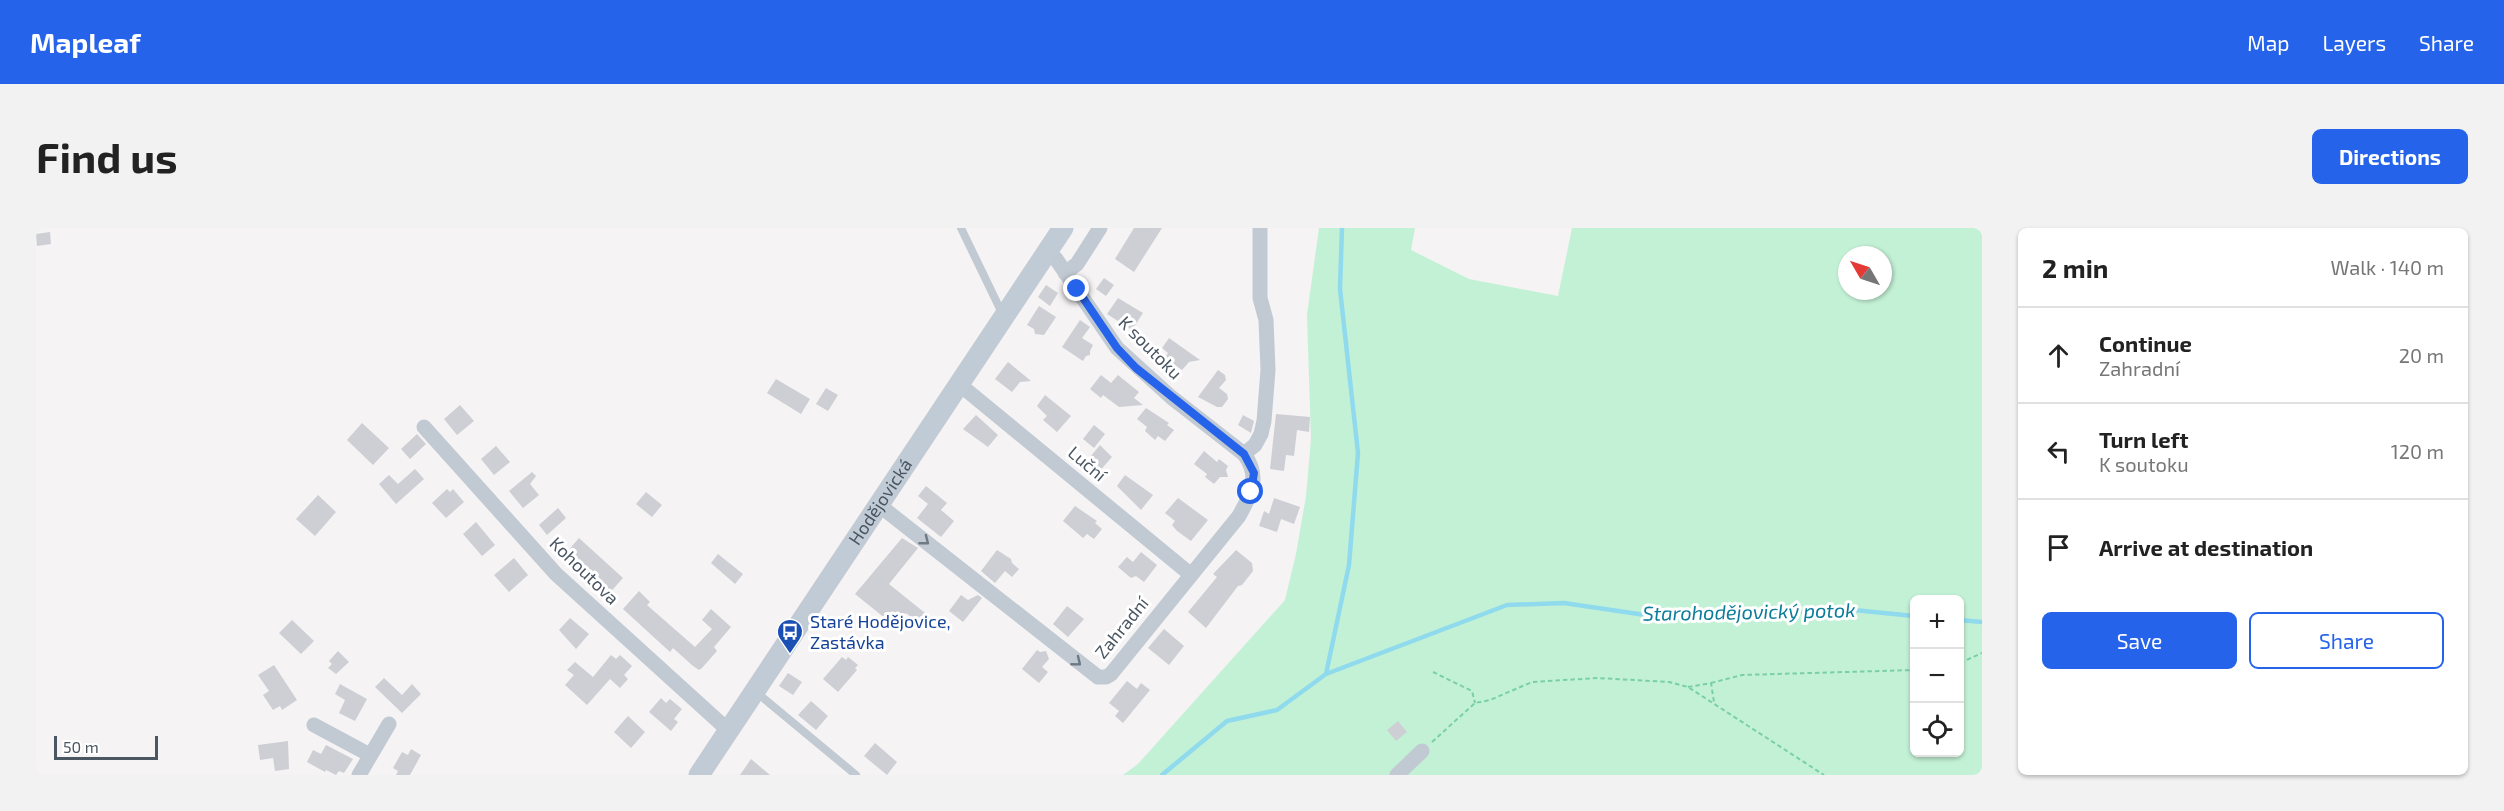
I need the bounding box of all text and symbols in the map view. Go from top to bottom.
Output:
text: Mapleaf [30,25,141,59]
text: Map [2247,30,2289,55]
text: Layers [2322,30,2386,55]
text: Share [2419,30,2474,55]
button: Directions [2312,129,2468,184]
text: Find us [36,131,178,181]
north arrow [1838,246,1892,300]
text: 2 min [2042,252,2108,283]
text: Walk · 140 m [2330,255,2444,279]
route end [1063,275,1089,301]
street label: K soutoku [1114,311,1187,384]
text: Continue [2099,330,2192,356]
icon: ahead [2042,339,2075,372]
text: 20 m [2399,343,2444,367]
text: Zahradní [2099,356,2180,380]
text: Turn left [2099,426,2188,452]
icon: left [2042,435,2075,468]
text: 120 m [2391,439,2444,463]
street label: Luční [1064,441,1112,486]
text: K soutoku [2099,452,2189,476]
street label: Hodějovická [843,454,916,549]
route start [1237,478,1263,504]
icon: arrive [2042,531,2075,564]
street label: Kohoutova [545,532,624,609]
one-way arrow [918,533,929,544]
text: Arrive at destination [2099,534,2313,560]
street label: Zahradní [1090,592,1153,663]
map controls [1910,595,1964,757]
button: + [1910,595,1964,649]
water label: Starohodějovický potok [1642,597,1856,626]
place label: Staré Hodějovice, Zastávka [810,610,951,653]
button: Save [2042,612,2237,669]
button: Share [2249,612,2444,669]
bus stop icon: Staré Hodějovice, Zastávka [775,617,805,655]
button: − [1910,649,1964,703]
one-way arrow [1071,655,1082,666]
button: locate [1910,703,1964,757]
scale bar [54,733,158,760]
text: 50 m [63,737,99,756]

